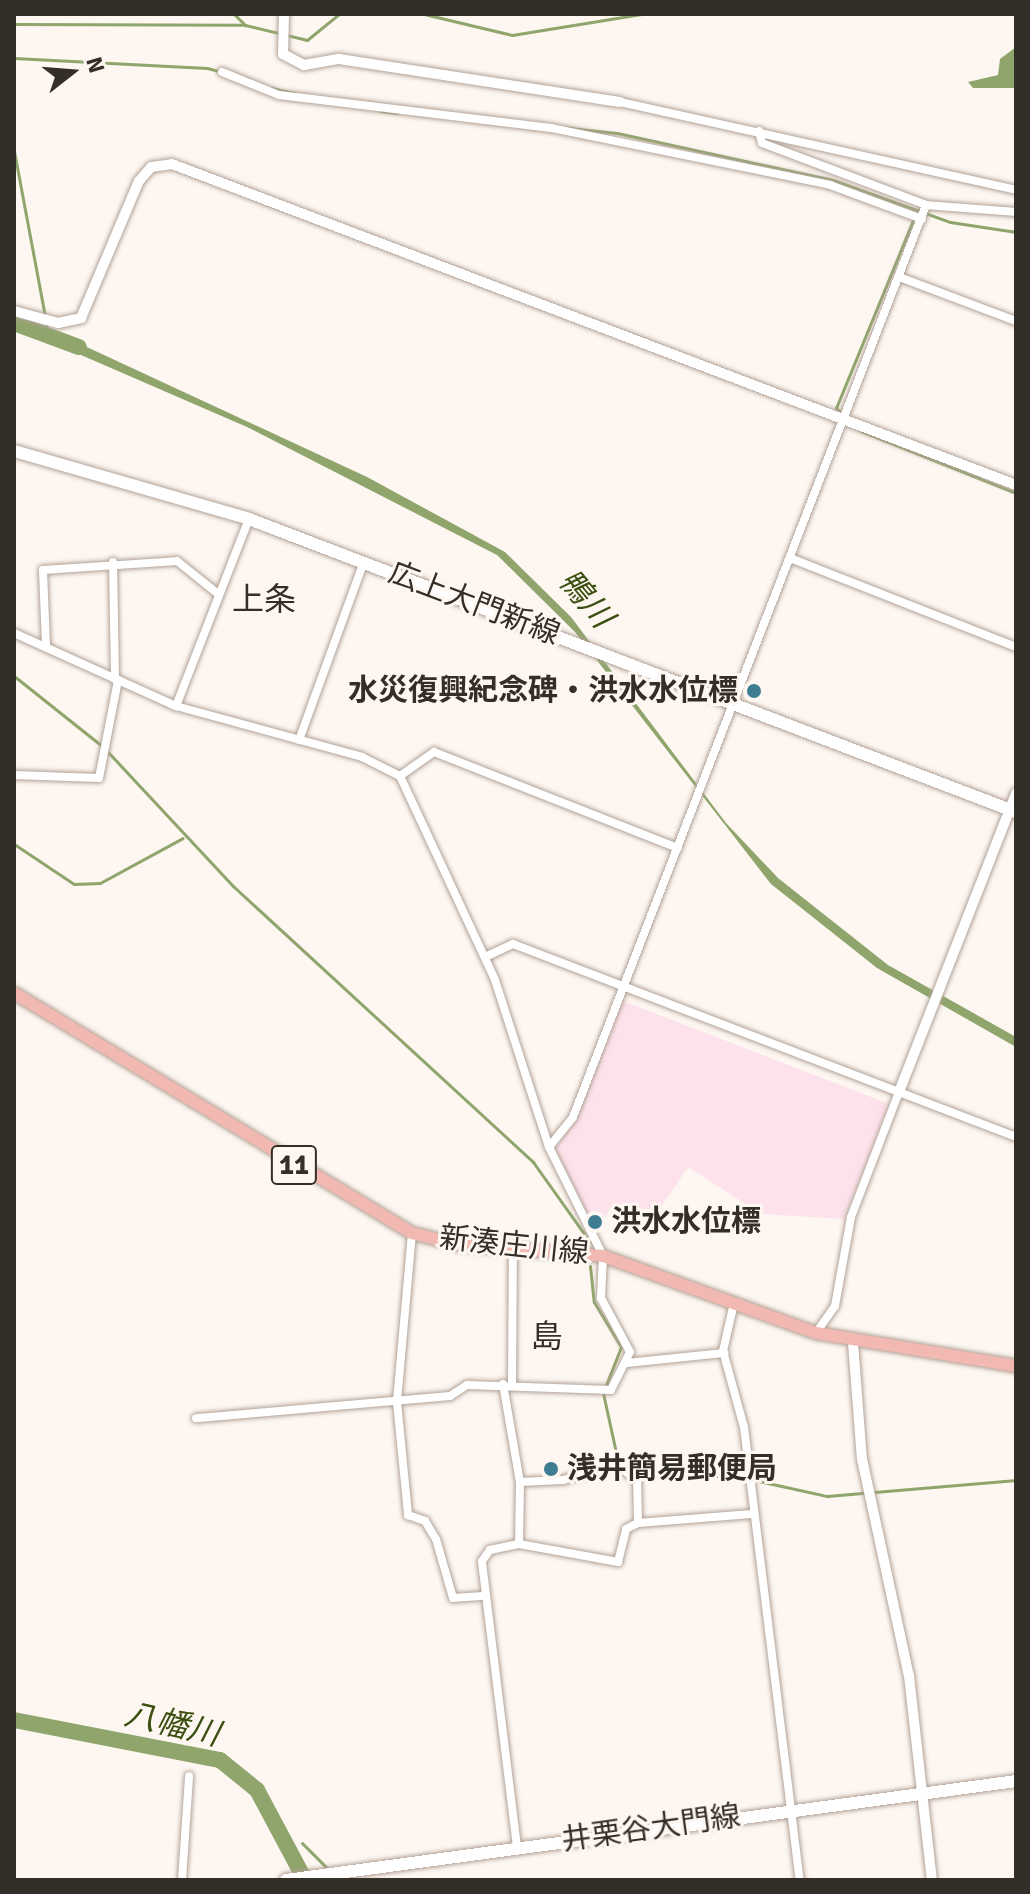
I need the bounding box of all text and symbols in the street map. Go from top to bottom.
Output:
north arrow [32,32,112,112]
text: N [80,54,111,76]
street label: 広上大門新線 [384,555,564,653]
water label: 鴨川 [550,562,620,636]
district label: 上条 [232,581,296,619]
place label: 水災復興紀念碑・洪水水位標 [348,673,738,709]
marker: 水災復興紀念碑・洪水水位標 [745,682,763,700]
road number: 11 [270,1141,318,1189]
place label: 洪水水位標 [611,1204,761,1240]
marker: 洪水水位標 [586,1213,604,1231]
street label: 新湊庄川線 [438,1220,590,1272]
district label: 島 [531,1318,563,1356]
place label: 浅井簡易郵便局 [567,1451,777,1487]
marker: 浅井簡易郵便局 [542,1460,560,1478]
water label: 八幡川 [121,1695,223,1755]
street label: 井栗谷大門線 [559,1799,743,1859]

